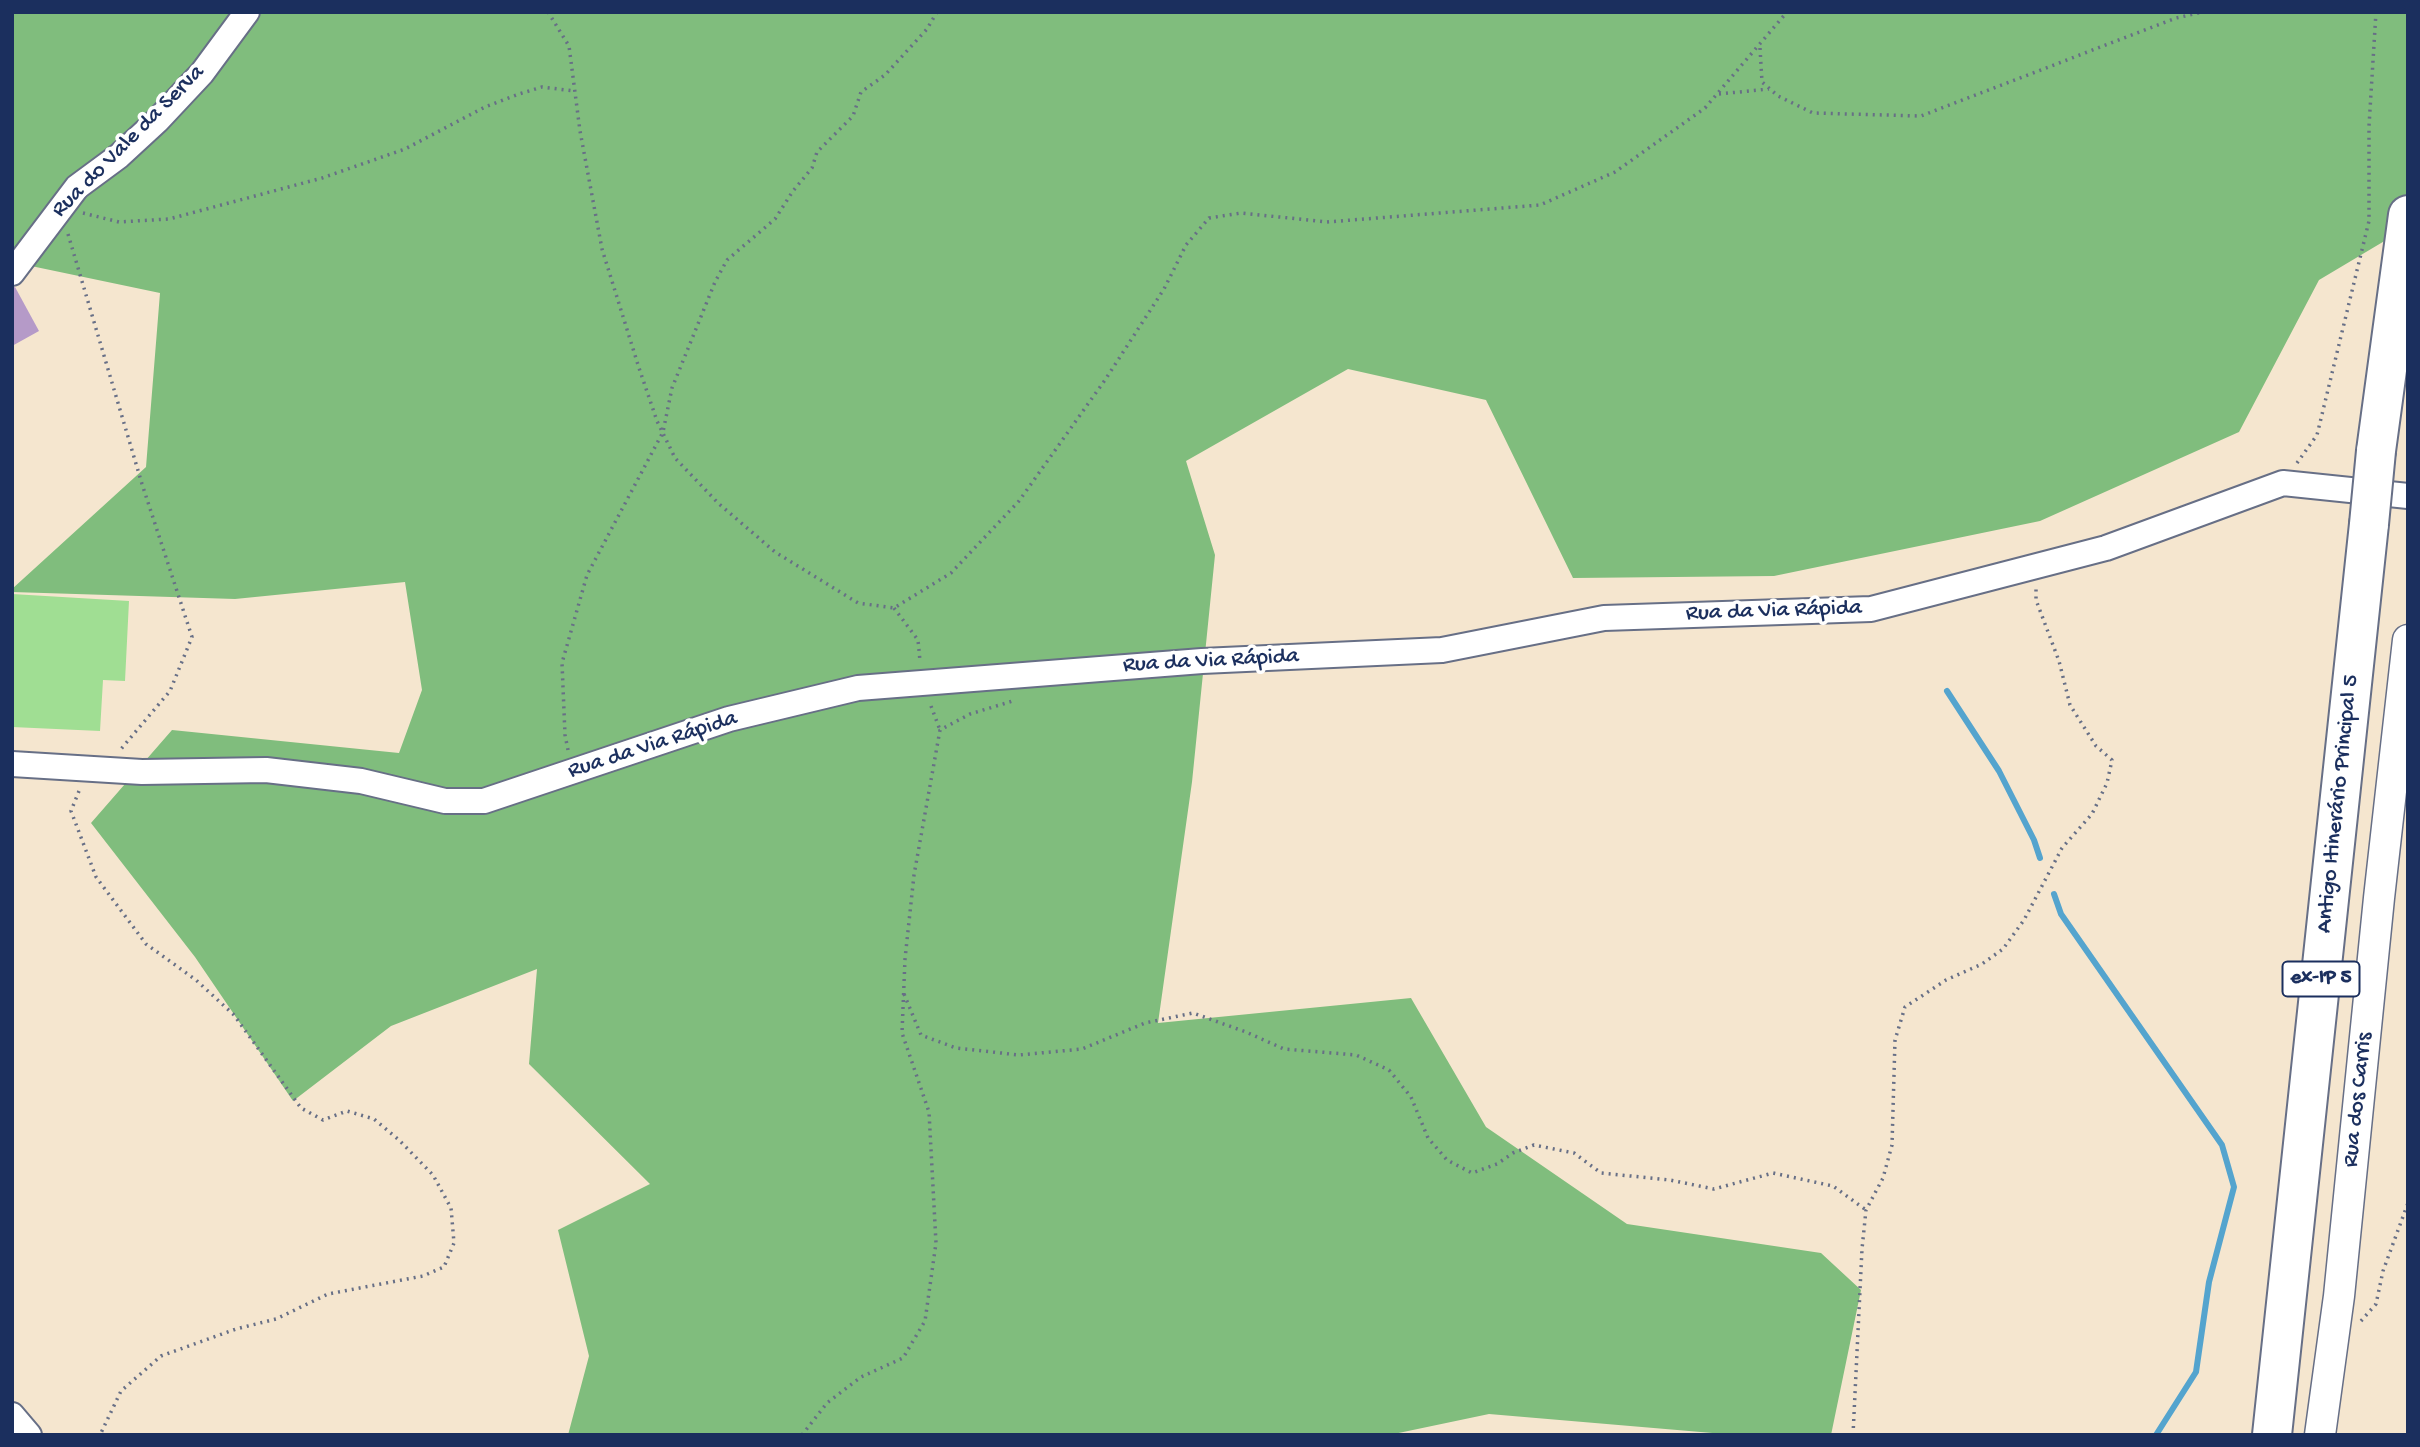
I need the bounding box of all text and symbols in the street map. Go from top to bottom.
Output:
street label: Rua do Vale da Serva [47,60,211,224]
street label: Rua da Via Rápida [1686,595,1862,629]
street label: Rua da Via Rápida [1122,644,1300,680]
street label: Antigo Itinerário Principal 5 [2312,673,2366,935]
street label: Rua da Via Rápida [565,706,741,786]
road number: ex-IP 5 [2282,962,2360,996]
street label: Rua dos Carris [2338,1031,2380,1169]

